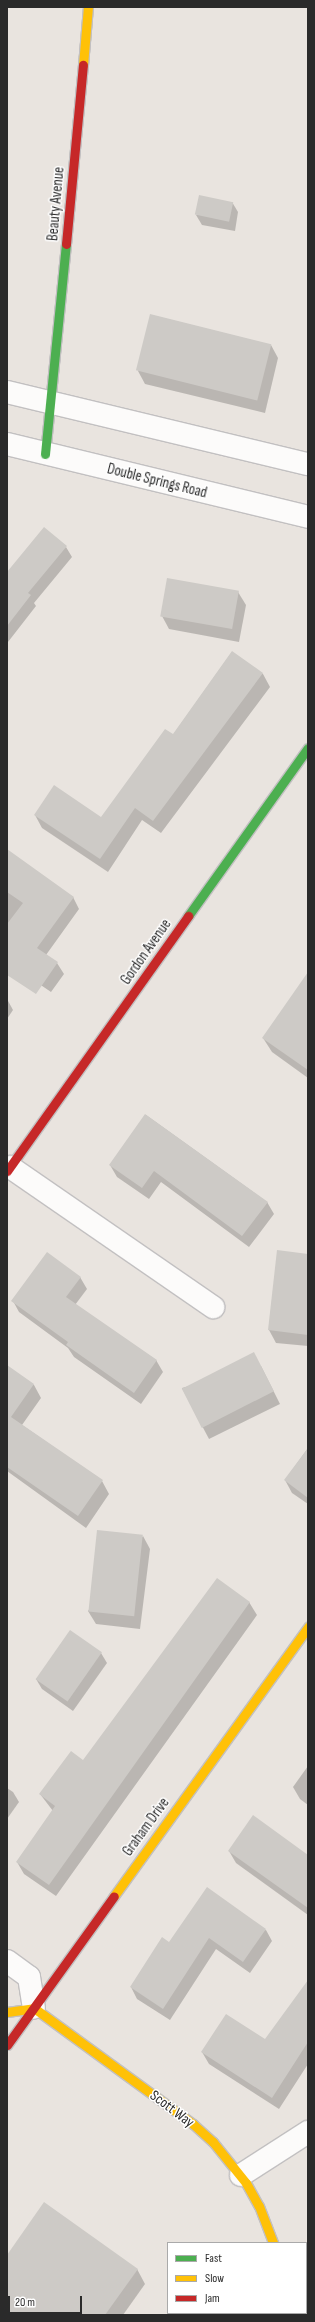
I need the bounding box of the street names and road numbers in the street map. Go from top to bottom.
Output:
street label: Beauty Avenue [44,166,68,242]
street label: Double Springs Road [105,460,209,502]
street label: Gordon Avenue [117,916,175,988]
street label: Graham Drive [119,1794,173,1860]
street label: Scott Way [146,2086,198,2132]

